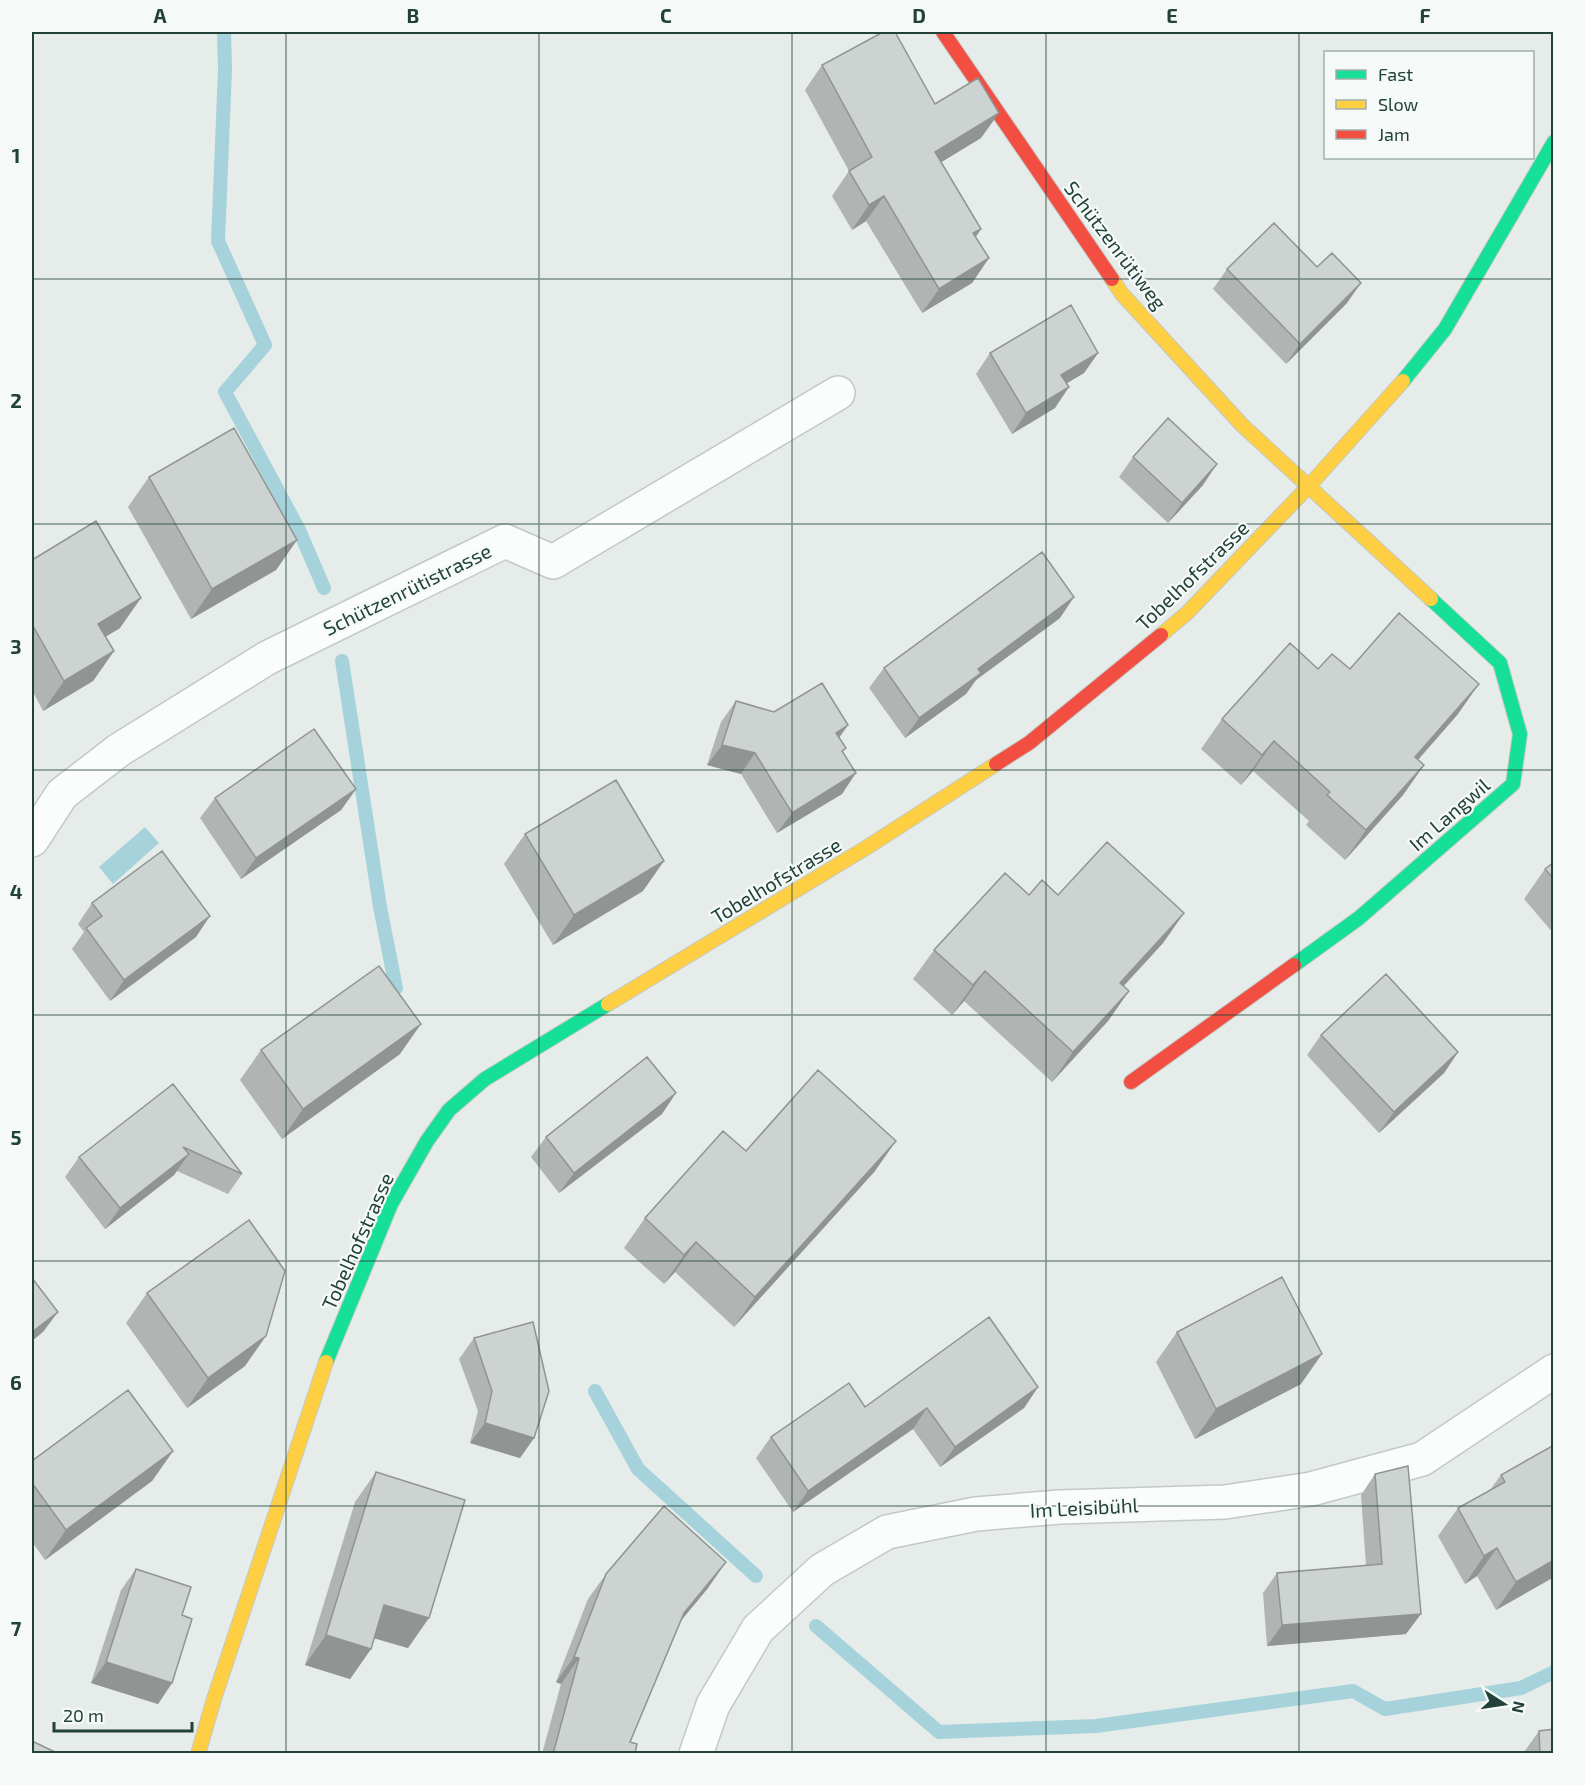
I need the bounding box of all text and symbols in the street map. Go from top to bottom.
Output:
text: A [153,3,167,27]
text: B [407,3,419,27]
text: C [660,3,672,27]
text: D [912,3,926,27]
text: E [1166,3,1178,27]
text: F [1419,3,1431,27]
legend [1324,51,1534,159]
text: Fast [1378,63,1413,85]
text: Slow [1378,93,1419,115]
text: Jam [1378,123,1410,145]
text: 1 [12,143,20,167]
street label: Schützenrütiweg [1060,176,1172,314]
text: 2 [10,388,22,412]
street label: Tobelhofstrasse [1131,515,1253,635]
street label: Schützenrütistrasse [319,538,495,640]
text: 3 [10,634,22,658]
street label: Im Langwil [1404,773,1494,855]
street label: Tobelhofstrasse [707,832,845,928]
text: 4 [10,879,23,903]
text: 5 [10,1125,22,1149]
street label: Tobelhofstrasse [316,1169,398,1313]
text: 6 [10,1370,22,1394]
street label: Im Leisibühl [1029,1492,1139,1522]
text: 7 [11,1616,22,1640]
north arrow [1474,1674,1534,1734]
scale bar [54,1695,192,1733]
text: N [1509,1700,1530,1715]
text: 20 m [63,1704,104,1726]

